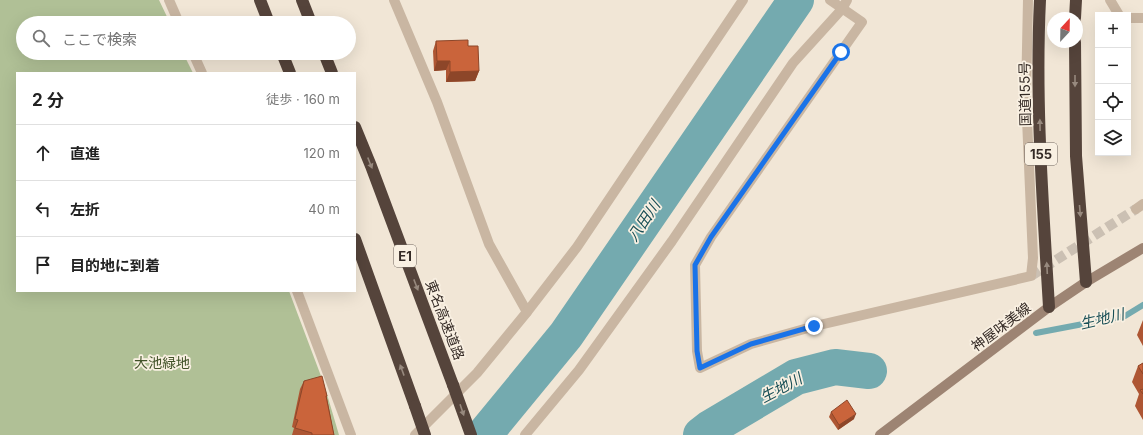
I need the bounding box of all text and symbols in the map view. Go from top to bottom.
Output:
north arrow [1047,12,1083,48]
map controls [1095,12,1131,156]
button: + [1095,12,1131,48]
search box [16,16,356,60]
icon: search [30,27,52,49]
text: ここで検索 [62,30,137,49]
route start [832,43,850,61]
button: − [1095,48,1131,84]
street label: 国道155号 [1015,62,1034,127]
one-way arrow [1072,75,1078,88]
button: locate [1095,84,1131,120]
text: 2 分 [32,90,64,110]
text: 徒歩 · 160 m [266,91,340,107]
one-way arrow [1037,118,1043,131]
button: layers [1095,120,1131,156]
icon: ahead [32,142,54,164]
road number: 155 [1025,143,1057,165]
text: 直進 [70,144,100,163]
text: 120 m [304,145,340,161]
one-way arrow [367,158,373,169]
water label: 八田川 [623,195,665,245]
icon: left [32,198,54,220]
text: 左折 [70,200,100,219]
text: 40 m [308,201,340,217]
one-way arrow [1077,205,1083,217]
road number: E1 [394,245,416,267]
icon: arrive [32,254,54,276]
text: 目的地に到着 [70,256,160,275]
one-way arrow [1044,261,1050,274]
street label: 東名高速道路 [422,278,468,362]
one-way arrow [413,279,419,291]
street label: 神屋味美線 [968,299,1034,354]
water label: 生地川 [1078,304,1128,333]
route end [805,317,823,335]
park label: 大池緑地 [134,354,190,371]
one-way arrow [399,363,405,375]
water label: 生地川 [756,368,807,407]
one-way arrow [459,404,465,416]

